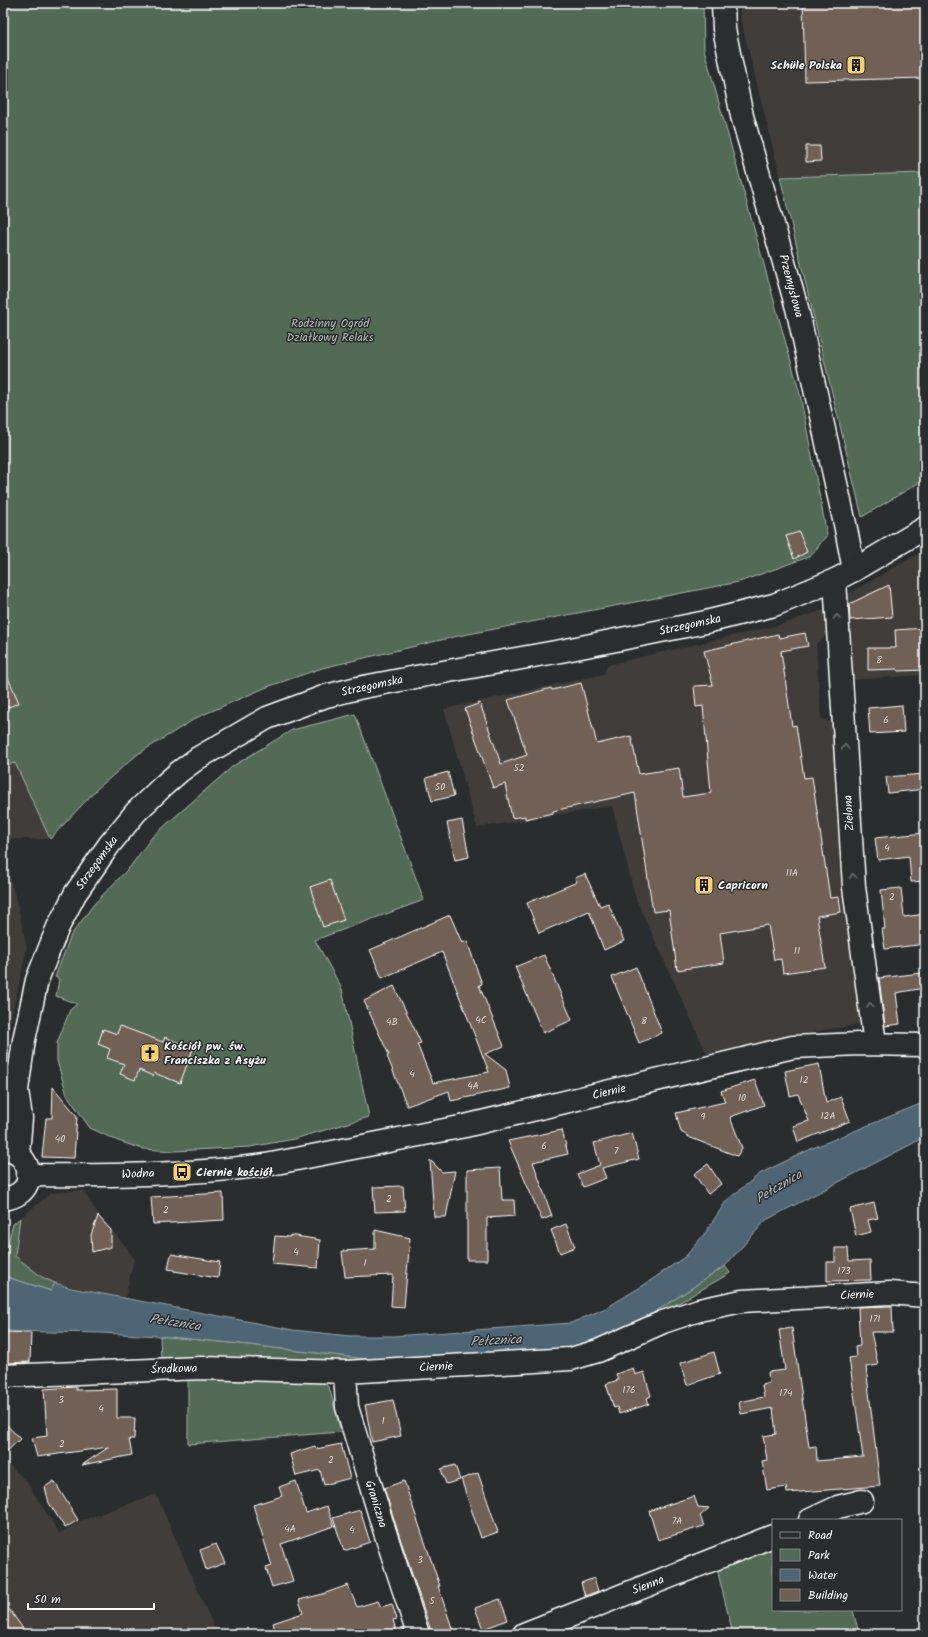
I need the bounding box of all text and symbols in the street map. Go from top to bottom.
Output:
building icon: Schüle Polska [845,54,867,76]
place label: Schüle Polska [770,56,842,75]
street label: Przemysłowa [773,252,809,320]
park label: Rodzinny Ogród Działkowy Relaks [286,314,374,347]
street label: Strzegomska [657,609,723,641]
one-way arrow [833,614,842,620]
house number: 8 [876,652,883,668]
street label: Strzegomska [339,670,405,702]
house number: 6 [883,712,889,728]
one-way arrow [841,744,849,750]
house number: 52 [513,760,525,776]
house number: 50 [435,779,445,795]
street label: Zielona [839,794,859,832]
street label: Strzegomska [71,832,123,894]
house number: 4 [884,840,890,856]
house number: 11A [786,865,798,881]
one-way arrow [849,873,858,879]
building icon: Capricorn [693,874,715,896]
place label: Capricorn [718,876,768,895]
house number: 2 [889,889,895,905]
house number: 11 [794,943,800,959]
one-way arrow [866,1002,875,1008]
house number: 4C [475,1012,487,1028]
house number: 8 [641,1013,648,1029]
house number: 4B [386,1014,398,1030]
place label: Kościół pw. św. Franciszka z Asyżu [164,1037,266,1070]
church icon: Kościół pw. św. Franciszka z Asyżu [139,1042,161,1064]
house number: 4 [409,1066,415,1082]
house number: 12 [800,1072,809,1088]
house number: 4A [467,1078,479,1094]
street label: Ciernie [590,1079,628,1105]
house number: 10 [738,1090,746,1106]
house number: 12A [820,1108,836,1124]
house number: 9 [701,1109,706,1125]
house number: 40 [55,1131,65,1147]
house number: 6 [541,1138,547,1154]
house number: 7 [614,1143,619,1159]
bus stop icon: Ciernie kościół [171,1161,193,1183]
place label: Ciernie kościół [196,1163,273,1182]
street label: Wodna [121,1164,155,1184]
water label: Pełcznica [752,1164,807,1209]
house number: 2 [386,1191,392,1207]
house number: 2 [163,1202,169,1218]
house number: 4 [293,1244,299,1260]
house number: 1 [363,1255,367,1271]
house number: 173 [837,1263,851,1279]
street label: Ciernie [839,1285,875,1305]
water label: Pełcznica [148,1309,203,1338]
house number: 171 [870,1311,880,1327]
water label: Pełcznica [470,1329,523,1353]
street label: Ciernie [418,1357,454,1377]
street label: Środkowa [150,1359,198,1379]
house number: 176 [622,1382,636,1398]
house number: 174 [779,1385,793,1401]
house number: 3 [58,1392,64,1408]
house number: 4 [98,1401,104,1417]
house number: 1 [381,1413,385,1429]
house number: 2 [59,1436,65,1452]
house number: 2 [328,1452,334,1468]
street label: Graniczna [360,1478,392,1530]
house number: 7A [672,1513,682,1529]
legend [772,1519,902,1611]
house number: 4A [284,1521,296,1537]
house number: 4 [349,1522,355,1538]
text: Road [808,1526,833,1545]
text: Park [808,1546,830,1565]
house number: 3 [417,1552,423,1568]
text: Water [808,1566,838,1585]
street label: Sienna [629,1570,667,1600]
scale bar [28,1585,154,1611]
text: Building [808,1586,848,1605]
text: 50 m [34,1590,61,1609]
house number: 5 [429,1593,435,1609]

